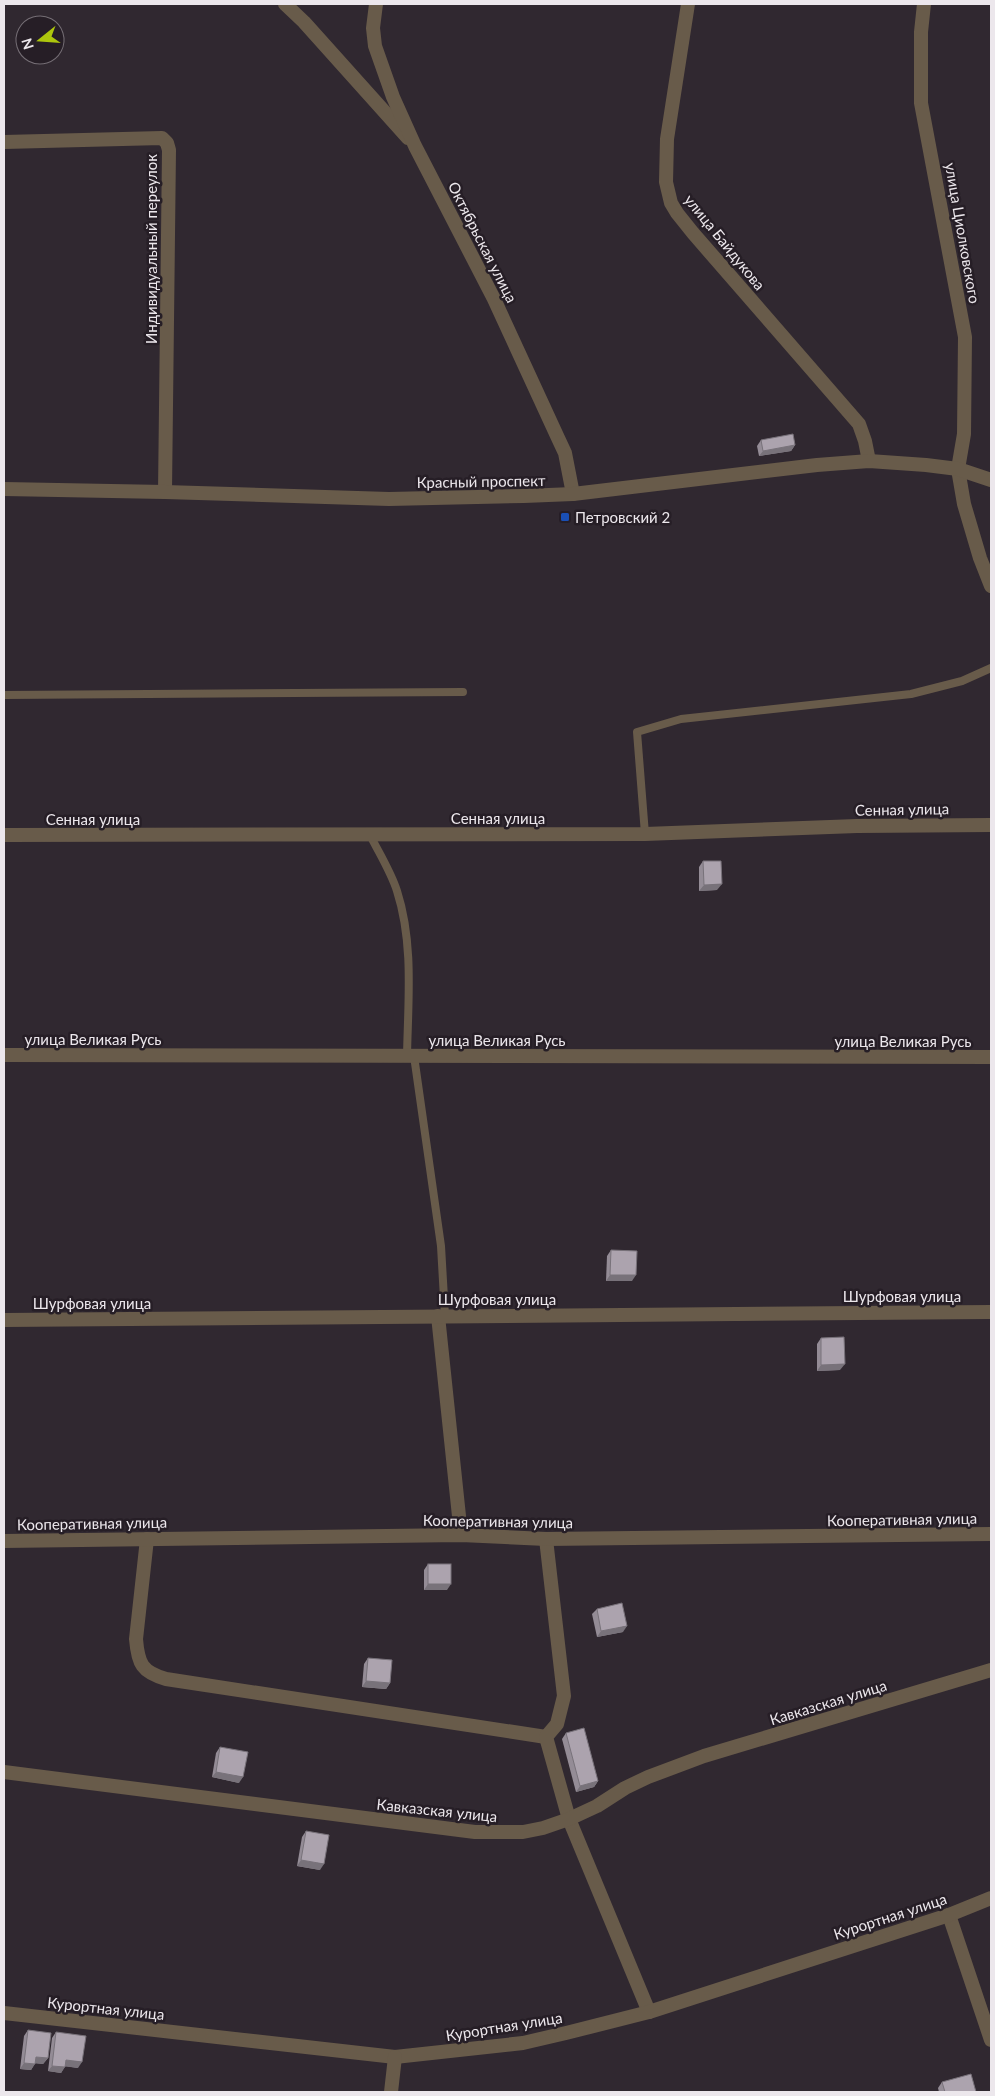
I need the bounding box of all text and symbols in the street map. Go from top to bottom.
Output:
north arrow [15,15,65,65]
text: N [17,36,37,52]
street label: Индивидуальный переулок [142,154,160,344]
street label: улица Циолковского [942,161,984,305]
street label: Октябрьская улица [445,179,521,305]
street label: улица Байдукова [681,191,769,293]
street label: Красный проспект [416,471,546,491]
place label: Петровский 2 [575,508,670,526]
marker: Петровский 2 [559,511,571,523]
street label: Сенная улица [855,799,949,819]
street label: Сенная улица [451,809,545,827]
street label: Сенная улица [46,810,140,828]
street label: улица Великая Русь [24,1030,162,1048]
street label: улица Великая Русь [428,1031,566,1049]
street label: улица Великая Русь [834,1032,972,1050]
street label: Шурфовая улица [843,1287,961,1305]
street label: Шурфовая улица [438,1290,556,1308]
street label: Шурфовая улица [33,1294,151,1312]
street label: Кооперативная улица [827,1509,977,1529]
street label: Кооперативная улица [423,1511,573,1531]
street label: Кооперативная улица [17,1513,167,1533]
street label: Кавказская улица [767,1676,889,1728]
street label: Кавказская улица [376,1795,498,1825]
street label: Курортная улица [831,1889,949,1943]
street label: Курортная улица [46,1993,166,2023]
street label: Курортная улица [444,2008,564,2044]

